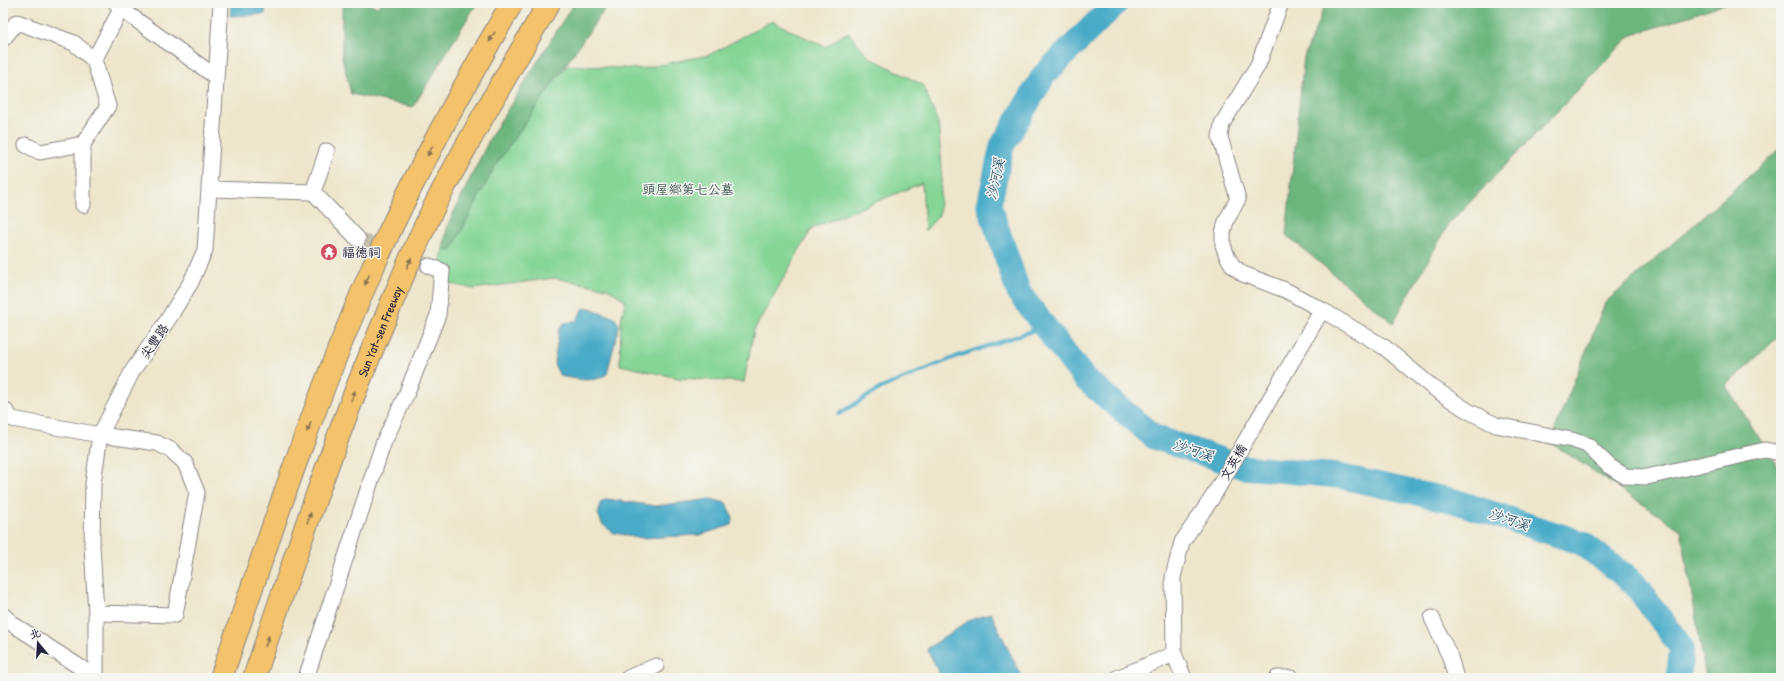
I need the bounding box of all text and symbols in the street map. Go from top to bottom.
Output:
one-way arrow [489,31,496,43]
one-way arrow [426,145,433,156]
water label: 沙河溪 [981,155,1008,201]
park label: 頭屋鄉第七公墓 [642,180,734,198]
temple icon: 福德祠 [319,242,339,262]
place label: 福德祠 [342,243,381,261]
one-way arrow [405,257,412,269]
one-way arrow [364,275,370,287]
street label: Sun Yat-sen Freeway [353,283,407,379]
street label: 尖豐路 [135,320,173,362]
one-way arrow [351,390,357,402]
one-way arrow [305,422,311,434]
water label: 沙河溪 [1170,434,1217,465]
street label: 文英橋 [1215,441,1251,483]
water label: 沙河溪 [1486,503,1533,534]
one-way arrow [306,512,312,524]
north arrow [18,623,58,663]
text: 北 [28,625,42,642]
one-way arrow [264,635,270,647]

